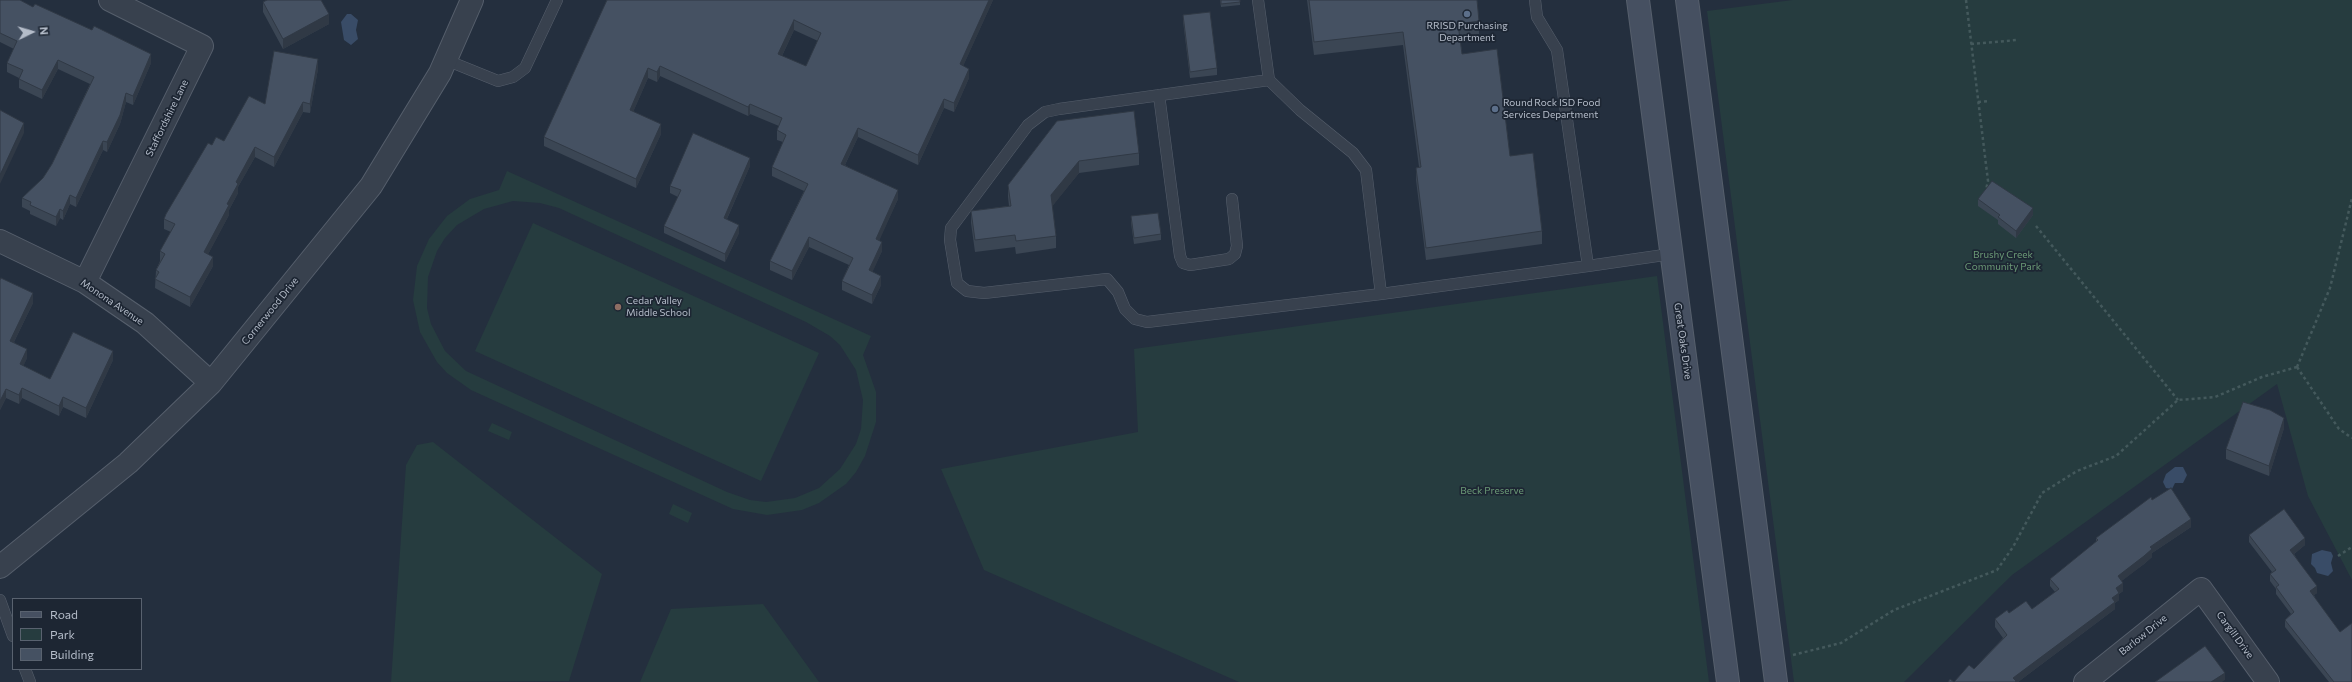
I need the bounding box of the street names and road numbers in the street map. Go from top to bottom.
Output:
street label: Staffordshire Lane [143,78,191,158]
street label: Cornerwood Drive [239,275,301,347]
street label: Monona Avenue [78,276,146,328]
street label: Great Oaks Drive [1672,302,1694,380]
street label: Cargill Drive [2214,609,2256,661]
street label: Barlow Drive [2117,612,2169,658]

